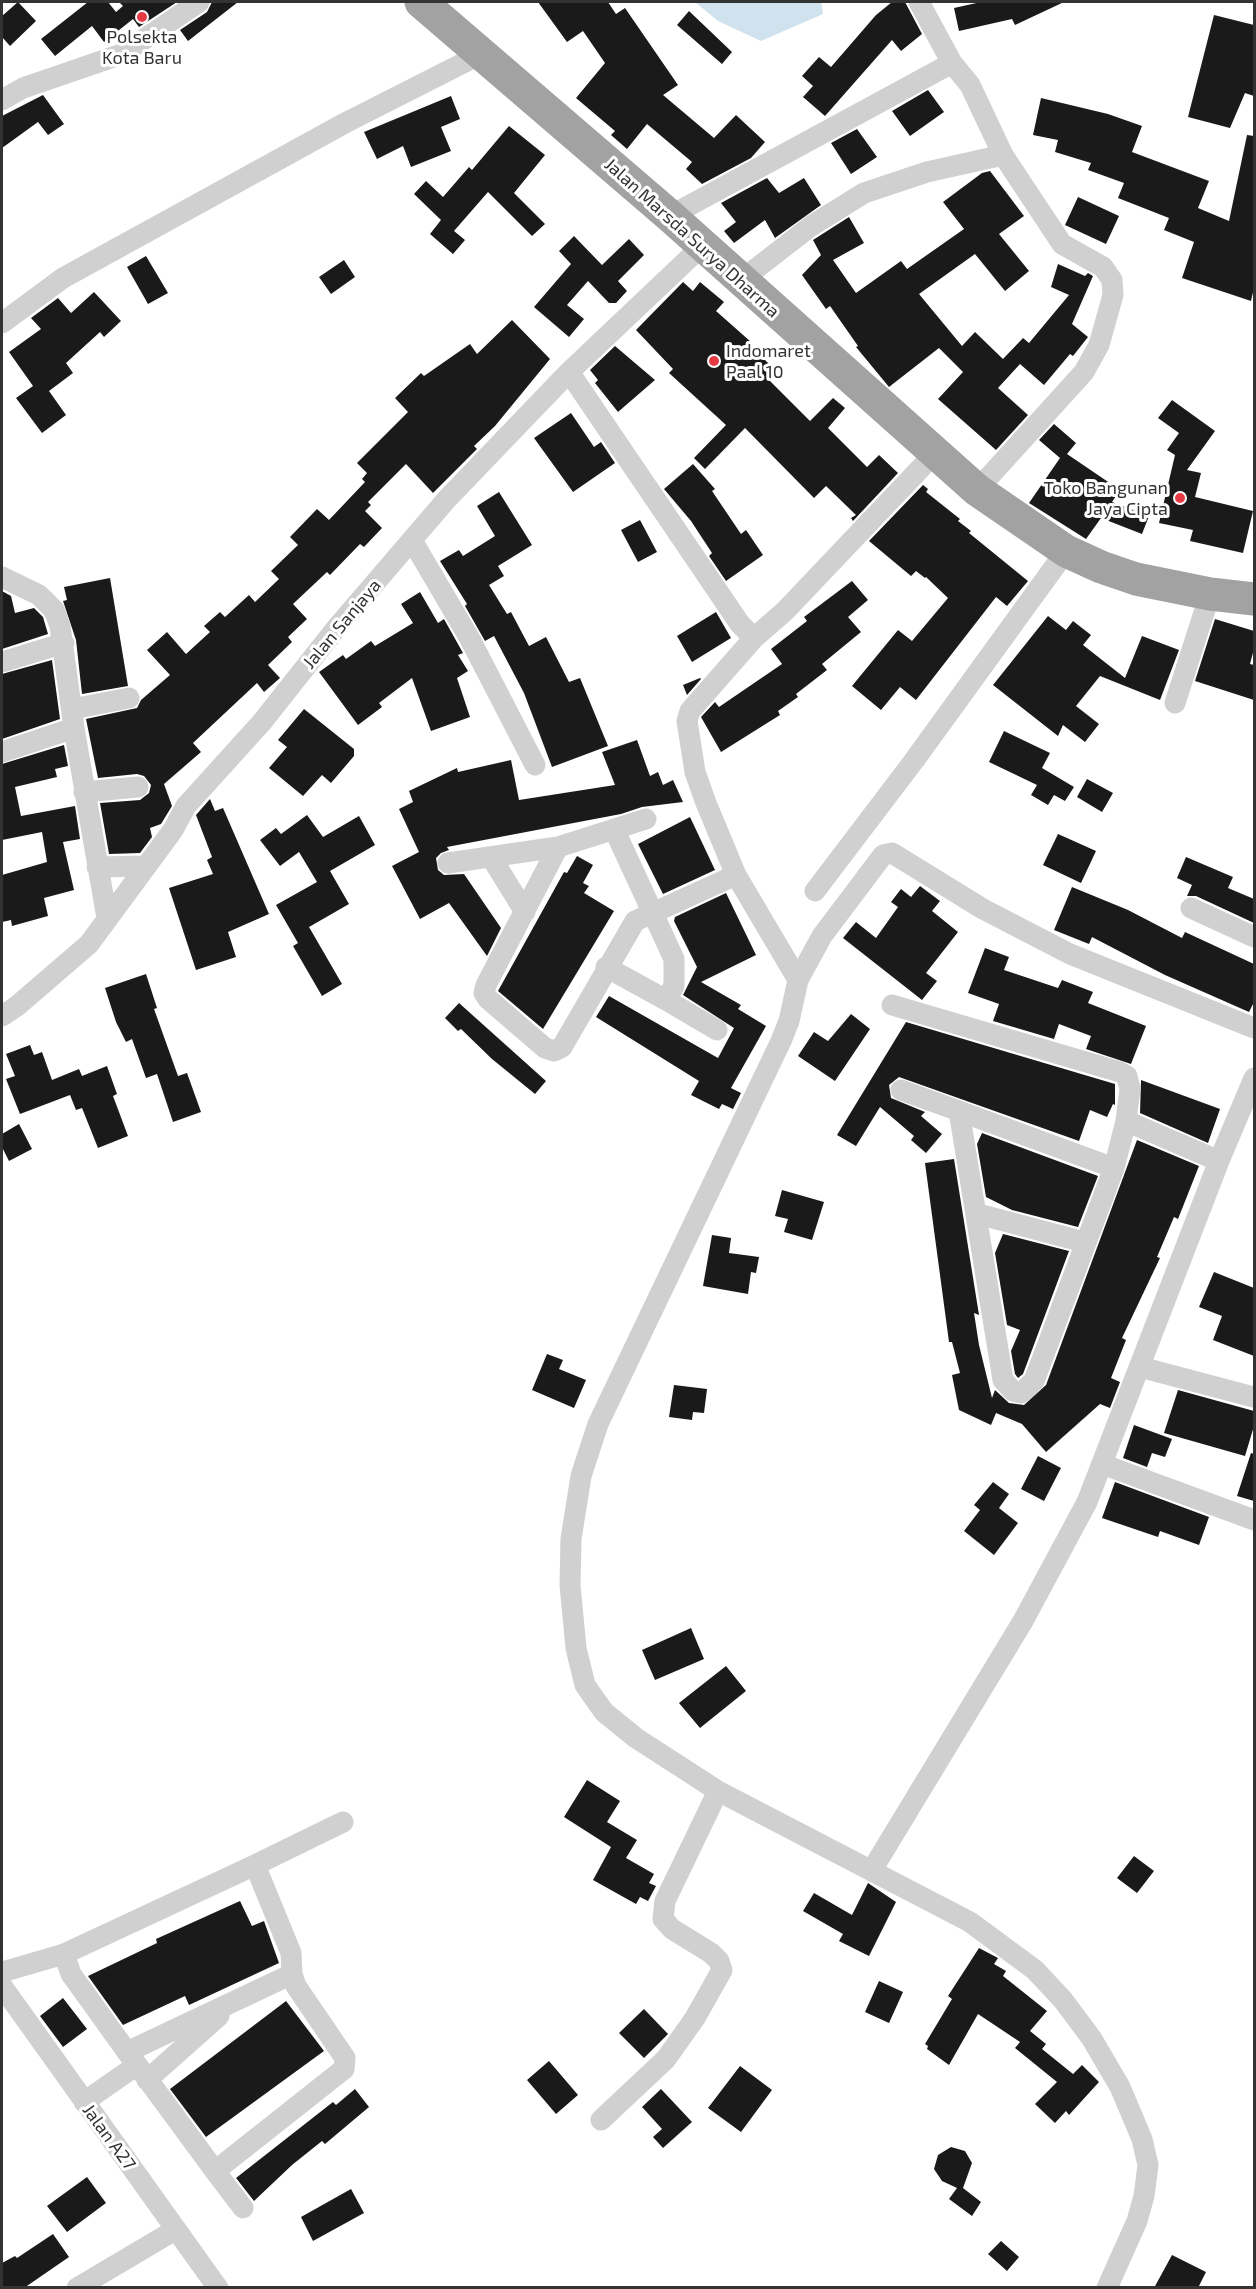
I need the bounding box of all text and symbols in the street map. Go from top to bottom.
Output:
marker: Polsekta Kota Baru [135,10,149,24]
place label: Polsekta Kota Baru [102,26,182,68]
street label: Jalan Marsda Surya Dharma [600,154,784,322]
place label: Indomaret Paal 10 [726,340,811,382]
marker: Indomaret Paal 10 [707,354,721,368]
place label: Toko Bangunan Jaya Cipta [1044,477,1168,520]
marker: Toko Bangunan Jaya Cipta [1173,491,1187,505]
street label: Jalan Sanjaya [298,575,386,673]
street label: Jalan A27 [78,2100,140,2174]

